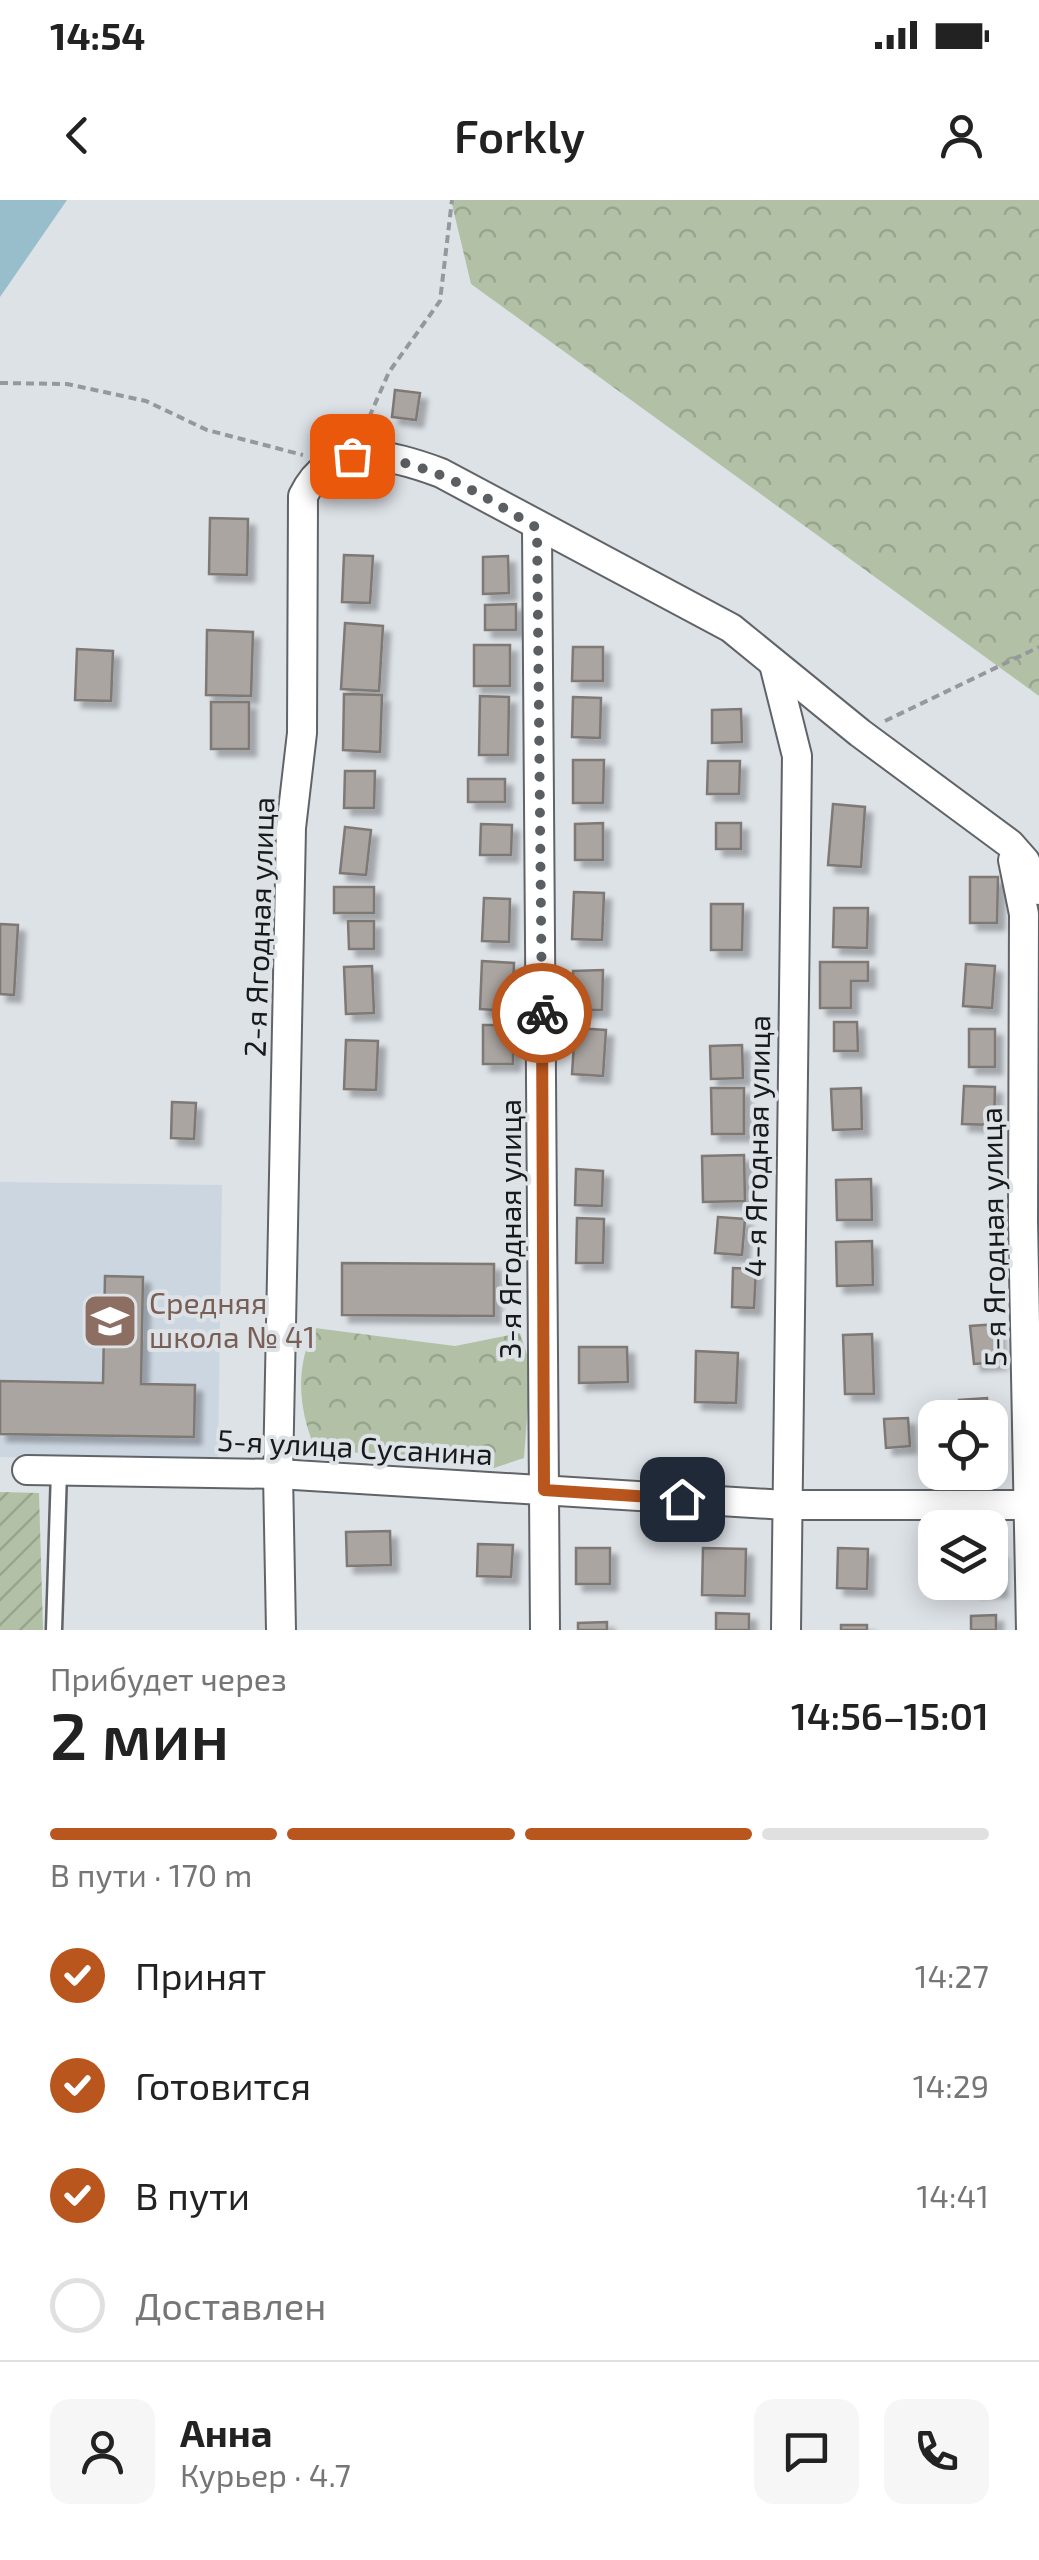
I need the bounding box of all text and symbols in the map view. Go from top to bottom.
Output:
text: 14:54 [50,12,146,58]
icon: back [50,108,105,163]
text: Forkly [454,108,585,162]
icon: person [934,108,989,163]
pin [310,414,395,499]
icon: bag [325,429,380,484]
street label: 2-я Ягодная улица [235,796,282,1058]
courier [492,963,592,1063]
icon: bike [515,986,570,1041]
street label: 4-я Ягодная улица [736,1015,777,1277]
street label: 3-я Ягодная улица [491,1099,528,1359]
street label: 5-я Ягодная улица [972,1107,1013,1367]
place label: Средняя школа № 41 [149,1284,315,1354]
school or university icon: Средняя школа № 41 [80,1291,140,1351]
map controls [918,1400,1008,1600]
button: locate [918,1400,1008,1490]
street label: 5-я улица Сусанина [216,1421,494,1472]
pin [640,1457,725,1542]
icon: home [655,1472,710,1527]
button: layers [918,1510,1008,1600]
text: Прибудет через [50,1659,287,1697]
text: 14:56–15:01 [791,1692,989,1738]
text: 2 мин [50,1695,229,1773]
text: В пути · 170 m [50,1855,252,1893]
icon: check [50,1948,105,2003]
text: Принят [135,1952,266,1998]
text: 14:27 [915,1956,989,1994]
icon: check [50,2058,105,2113]
text: Готовится [135,2062,311,2108]
text: 14:29 [913,2066,989,2104]
icon: check [50,2168,105,2223]
text: В пути [135,2172,250,2218]
text: 14:41 [917,2176,989,2214]
text: Доставлен [135,2282,326,2328]
button: person [50,2399,155,2504]
button: chat [754,2399,859,2504]
button: phone [884,2399,989,2504]
text: Анна [180,2409,273,2455]
text: Курьер · 4.7 [180,2455,351,2493]

